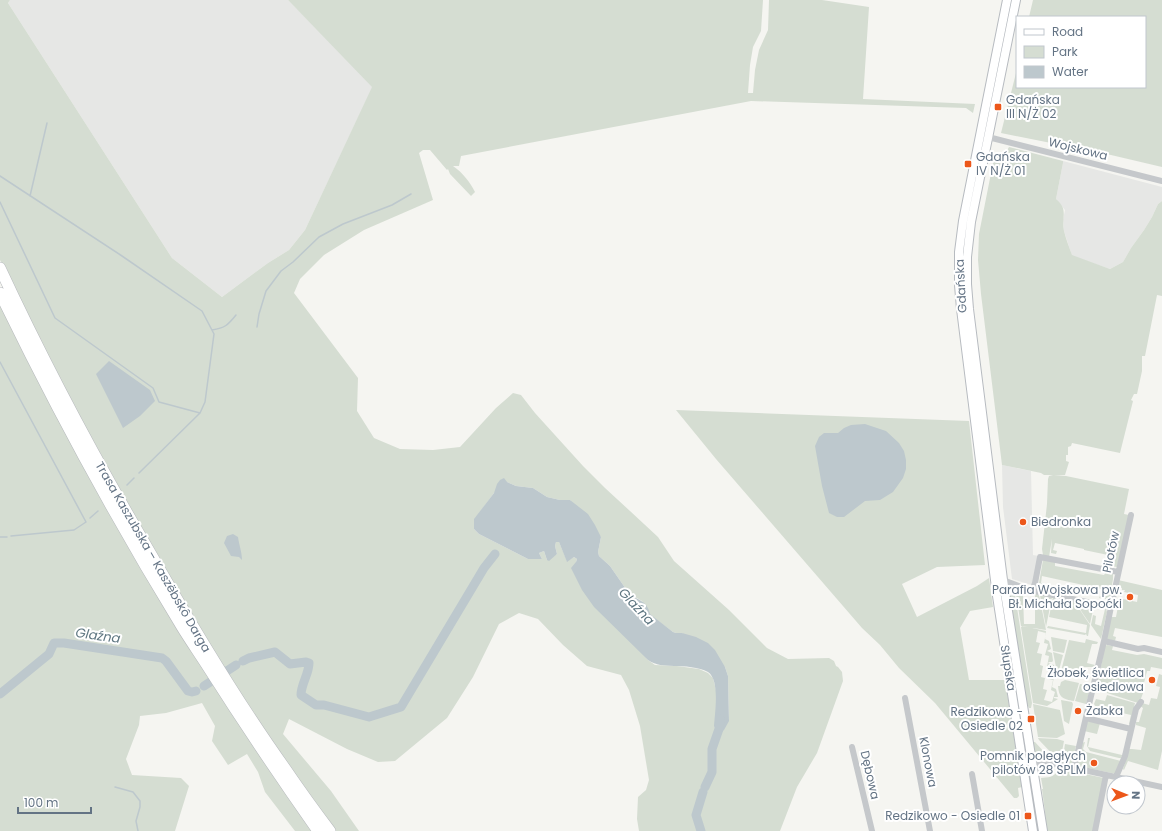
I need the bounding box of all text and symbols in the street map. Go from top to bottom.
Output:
legend [1016,16,1146,88]
text: Road [1052,23,1083,40]
text: Park [1052,43,1079,60]
text: Water [1052,63,1089,80]
place label: Gdańska III N/Ż 02 [1006,91,1060,122]
marker: Gdańska III N/Ż 02 [993,102,1003,112]
street label: Wojskowa [1047,133,1110,164]
place label: Gdańska IV N/Ż 01 [976,148,1030,179]
marker: Gdańska IV N/Ż 01 [963,159,973,169]
street label: Gdańska [951,259,970,313]
street label: Trasa Kaszubska – Kaszëbskô Darga [92,458,215,655]
place label: Biedronka [1031,513,1091,530]
marker: Biedronka [1018,517,1028,527]
street label: Pilotów [1098,529,1123,574]
place label: Parafia Wojskowa pw. Bł. Michała Sopoćki [992,581,1122,612]
water label: Glaźna [614,583,659,629]
marker: Parafia Wojskowa pw. Bł. Michała Sopoćki [1125,592,1135,602]
water label: Glaźna [74,623,122,648]
street label: Słupska [996,644,1021,692]
place label: Żłobek, świetlica osiedlowa [1047,664,1144,695]
marker: Żłobek, świetlica osiedlowa [1147,675,1157,685]
place label: Żabka [1086,702,1123,719]
place label: Redzikowo - Osiedle 02 [951,703,1023,734]
marker: Żabka [1073,706,1083,716]
marker: Redzikowo - Osiedle 02 [1026,714,1036,724]
street label: Klonowa [915,735,942,789]
place label: Pomnik poległych pilotów 28 SPLM [980,747,1086,778]
street label: Dębowa [857,749,884,801]
marker: Pomnik poległych pilotów 28 SPLM [1089,758,1099,768]
north arrow [1106,775,1146,815]
scale bar [18,789,91,815]
text: N [1128,791,1144,799]
text: 100 m [24,794,58,811]
place label: Redzikowo - Osiedle 01 [885,807,1020,824]
marker: Redzikowo - Osiedle 01 [1023,811,1033,821]

